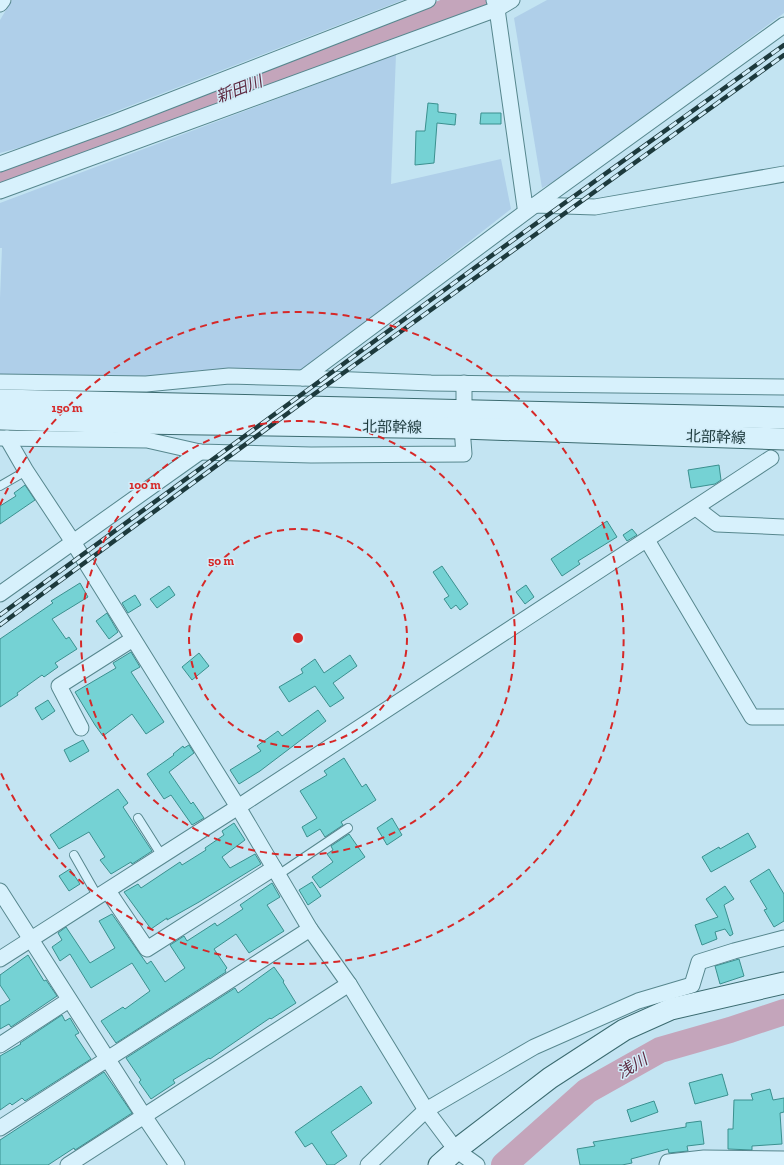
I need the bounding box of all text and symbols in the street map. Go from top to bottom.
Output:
water label: 新田川 [213,71,267,106]
text: 150 m [52,401,83,415]
street label: 北部幹線 [362,417,422,437]
street label: 北部幹線 [686,427,746,447]
text: 100 m [129,478,161,492]
text: 50 m [208,554,234,568]
centre of rings [291,631,305,645]
water label: 浅川 [613,1049,652,1082]

